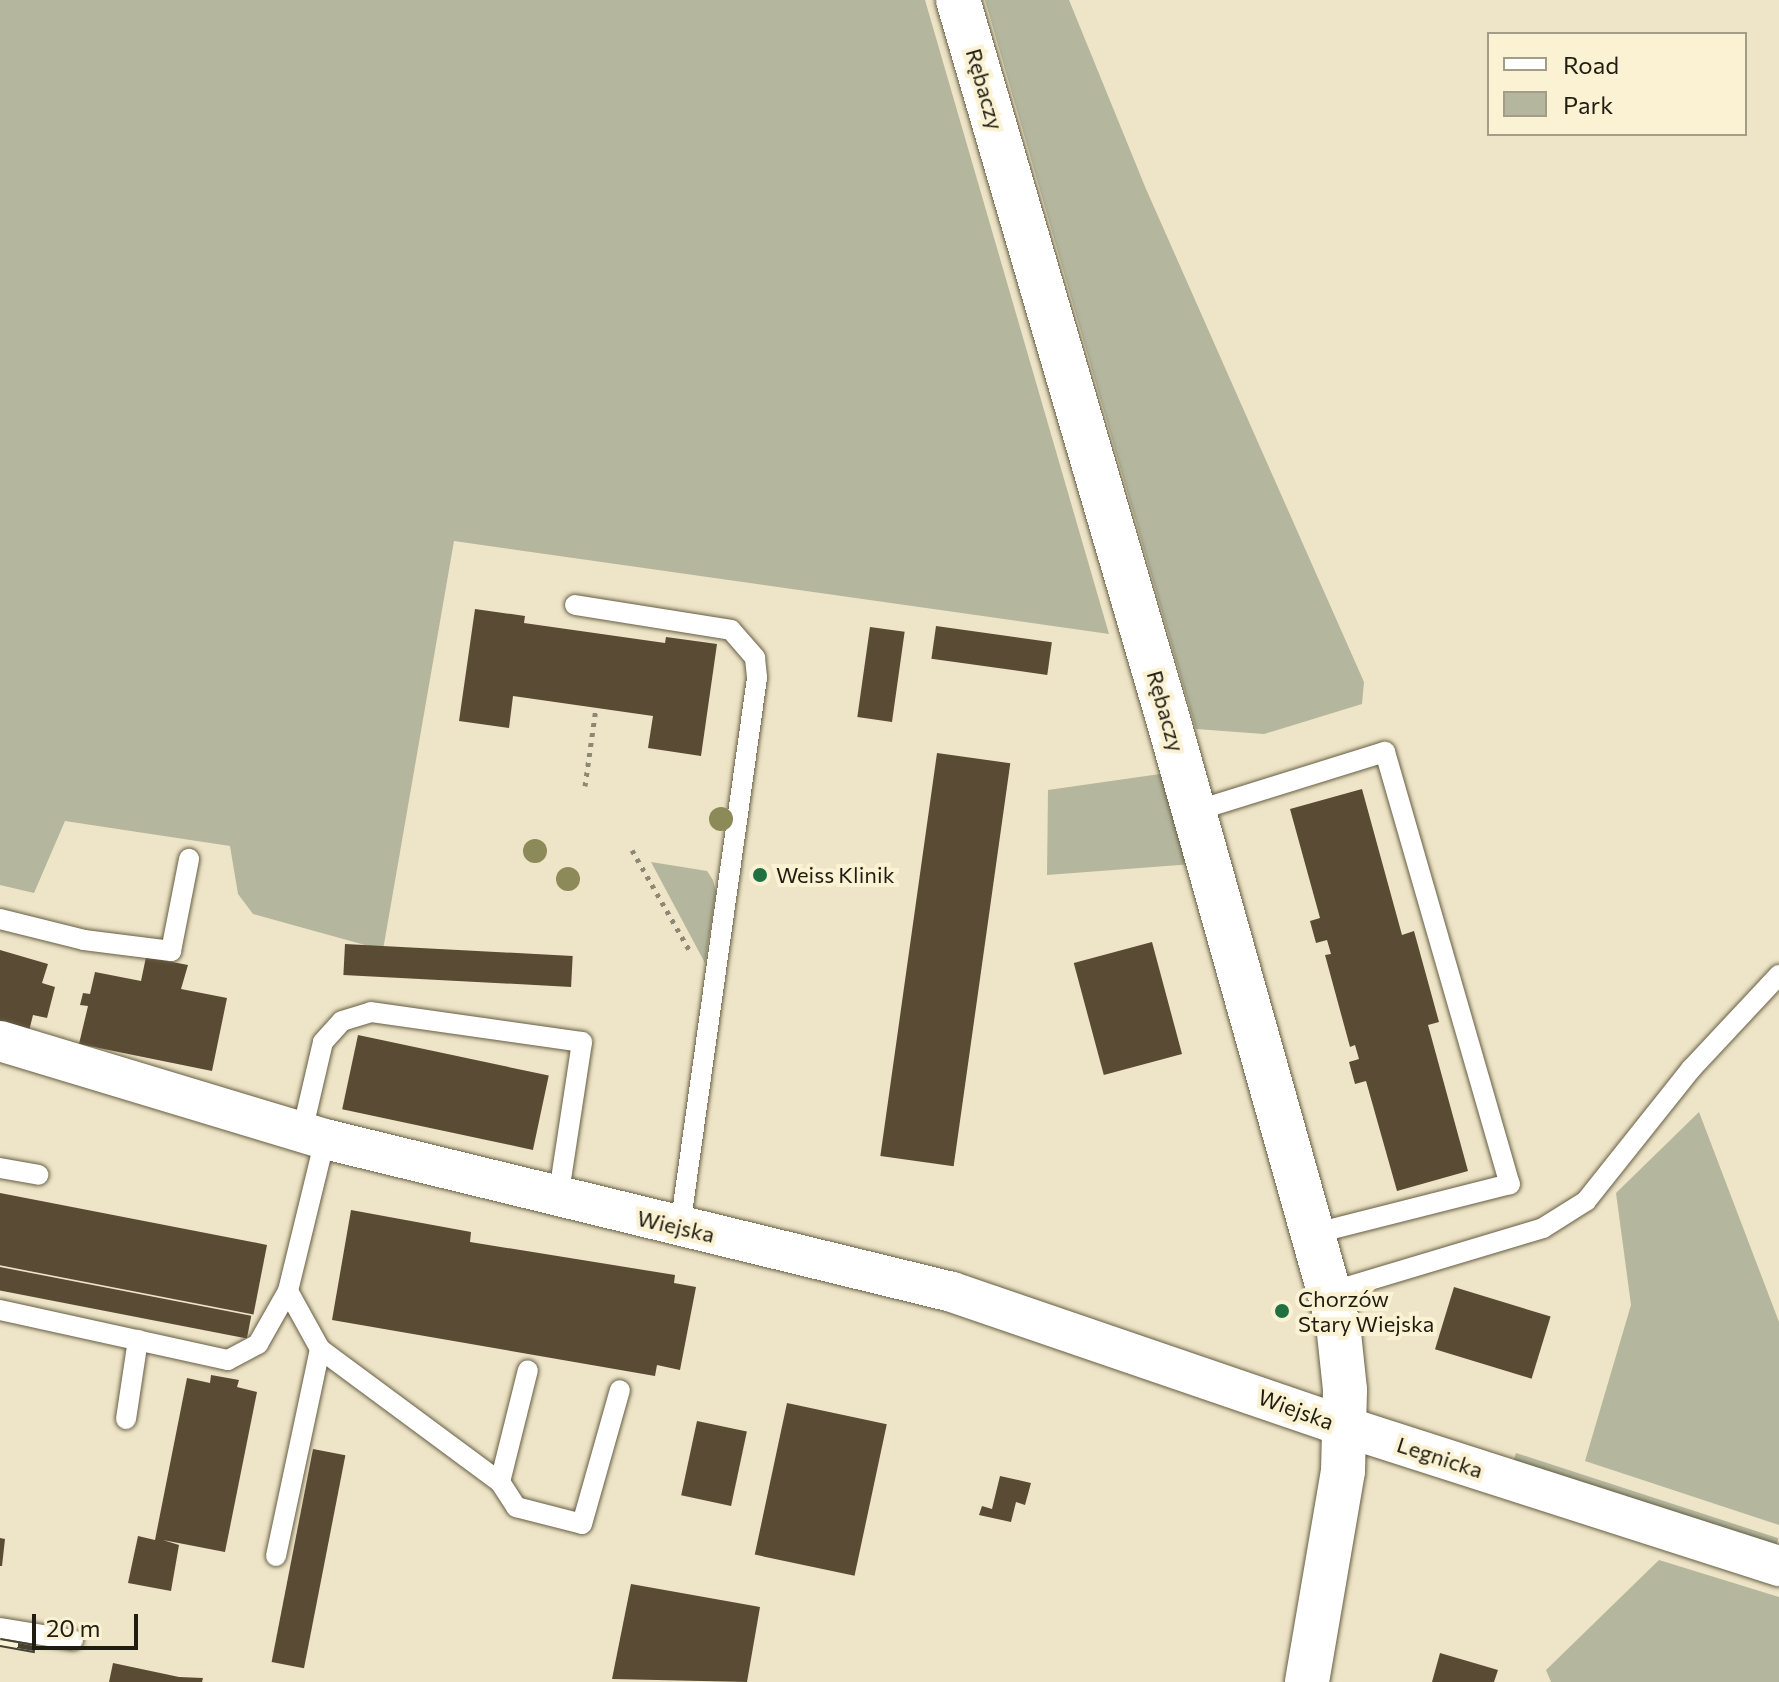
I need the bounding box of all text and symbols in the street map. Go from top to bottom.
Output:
legend [1487,32,1747,136]
street label: Rębaczy [961,45,1009,133]
text: Road [1563,50,1619,79]
text: Park [1563,90,1613,119]
street label: Rębaczy [1142,667,1190,755]
place label: Weiss Klinik [776,862,895,888]
marker: Weiss Klinik [751,866,769,884]
street label: Wiejska [635,1204,717,1248]
place label: Chorzów Stary Wiejska [1298,1285,1434,1336]
marker: Chorzów Stary Wiejska [1273,1302,1291,1320]
street label: Wiejska [1254,1383,1338,1435]
street label: Legnicka [1394,1431,1486,1483]
scale bar [36,1598,142,1648]
text: 20 m [46,1613,100,1642]

